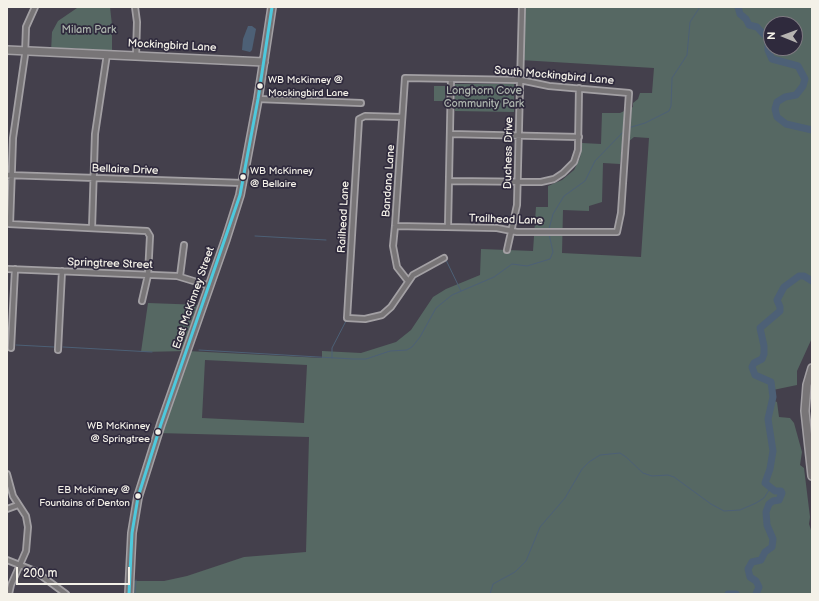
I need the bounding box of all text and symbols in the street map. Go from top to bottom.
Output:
north arrow [763,16,803,56]
park label: Milam Park [62,23,116,37]
text: N [765,32,778,40]
street label: Mockingbird Lane [127,37,217,55]
street label: South Mockingbird Lane [494,64,614,88]
place label: WB McKinney @ Mockingbird Lane [268,74,349,98]
marker: WB McKinney @ Mockingbird Lane [255,81,265,91]
park label: Longhorn Cove Community Park [444,84,524,110]
street label: Duchess Drive [502,117,516,189]
street label: Bandana Lane [380,144,398,218]
street label: Bellaire Drive [91,162,159,178]
place label: WB McKinney @ Bellaire [250,165,313,188]
marker: WB McKinney @ Bellaire [238,172,248,182]
street label: Railhead Lane [336,181,352,253]
street label: Trailhead Lane [469,212,543,228]
street label: East McKinney Street [170,245,218,351]
street label: Springtree Street [67,256,153,272]
place label: WB McKinney @ Springtree [87,420,150,444]
marker: WB McKinney @ Springtree [153,427,163,437]
place label: EB McKinney @ Fountains of Denton [39,484,130,508]
marker: EB McKinney @ Fountains of Denton [133,491,143,501]
scale bar [18,559,132,585]
text: 200 m [23,566,57,581]

